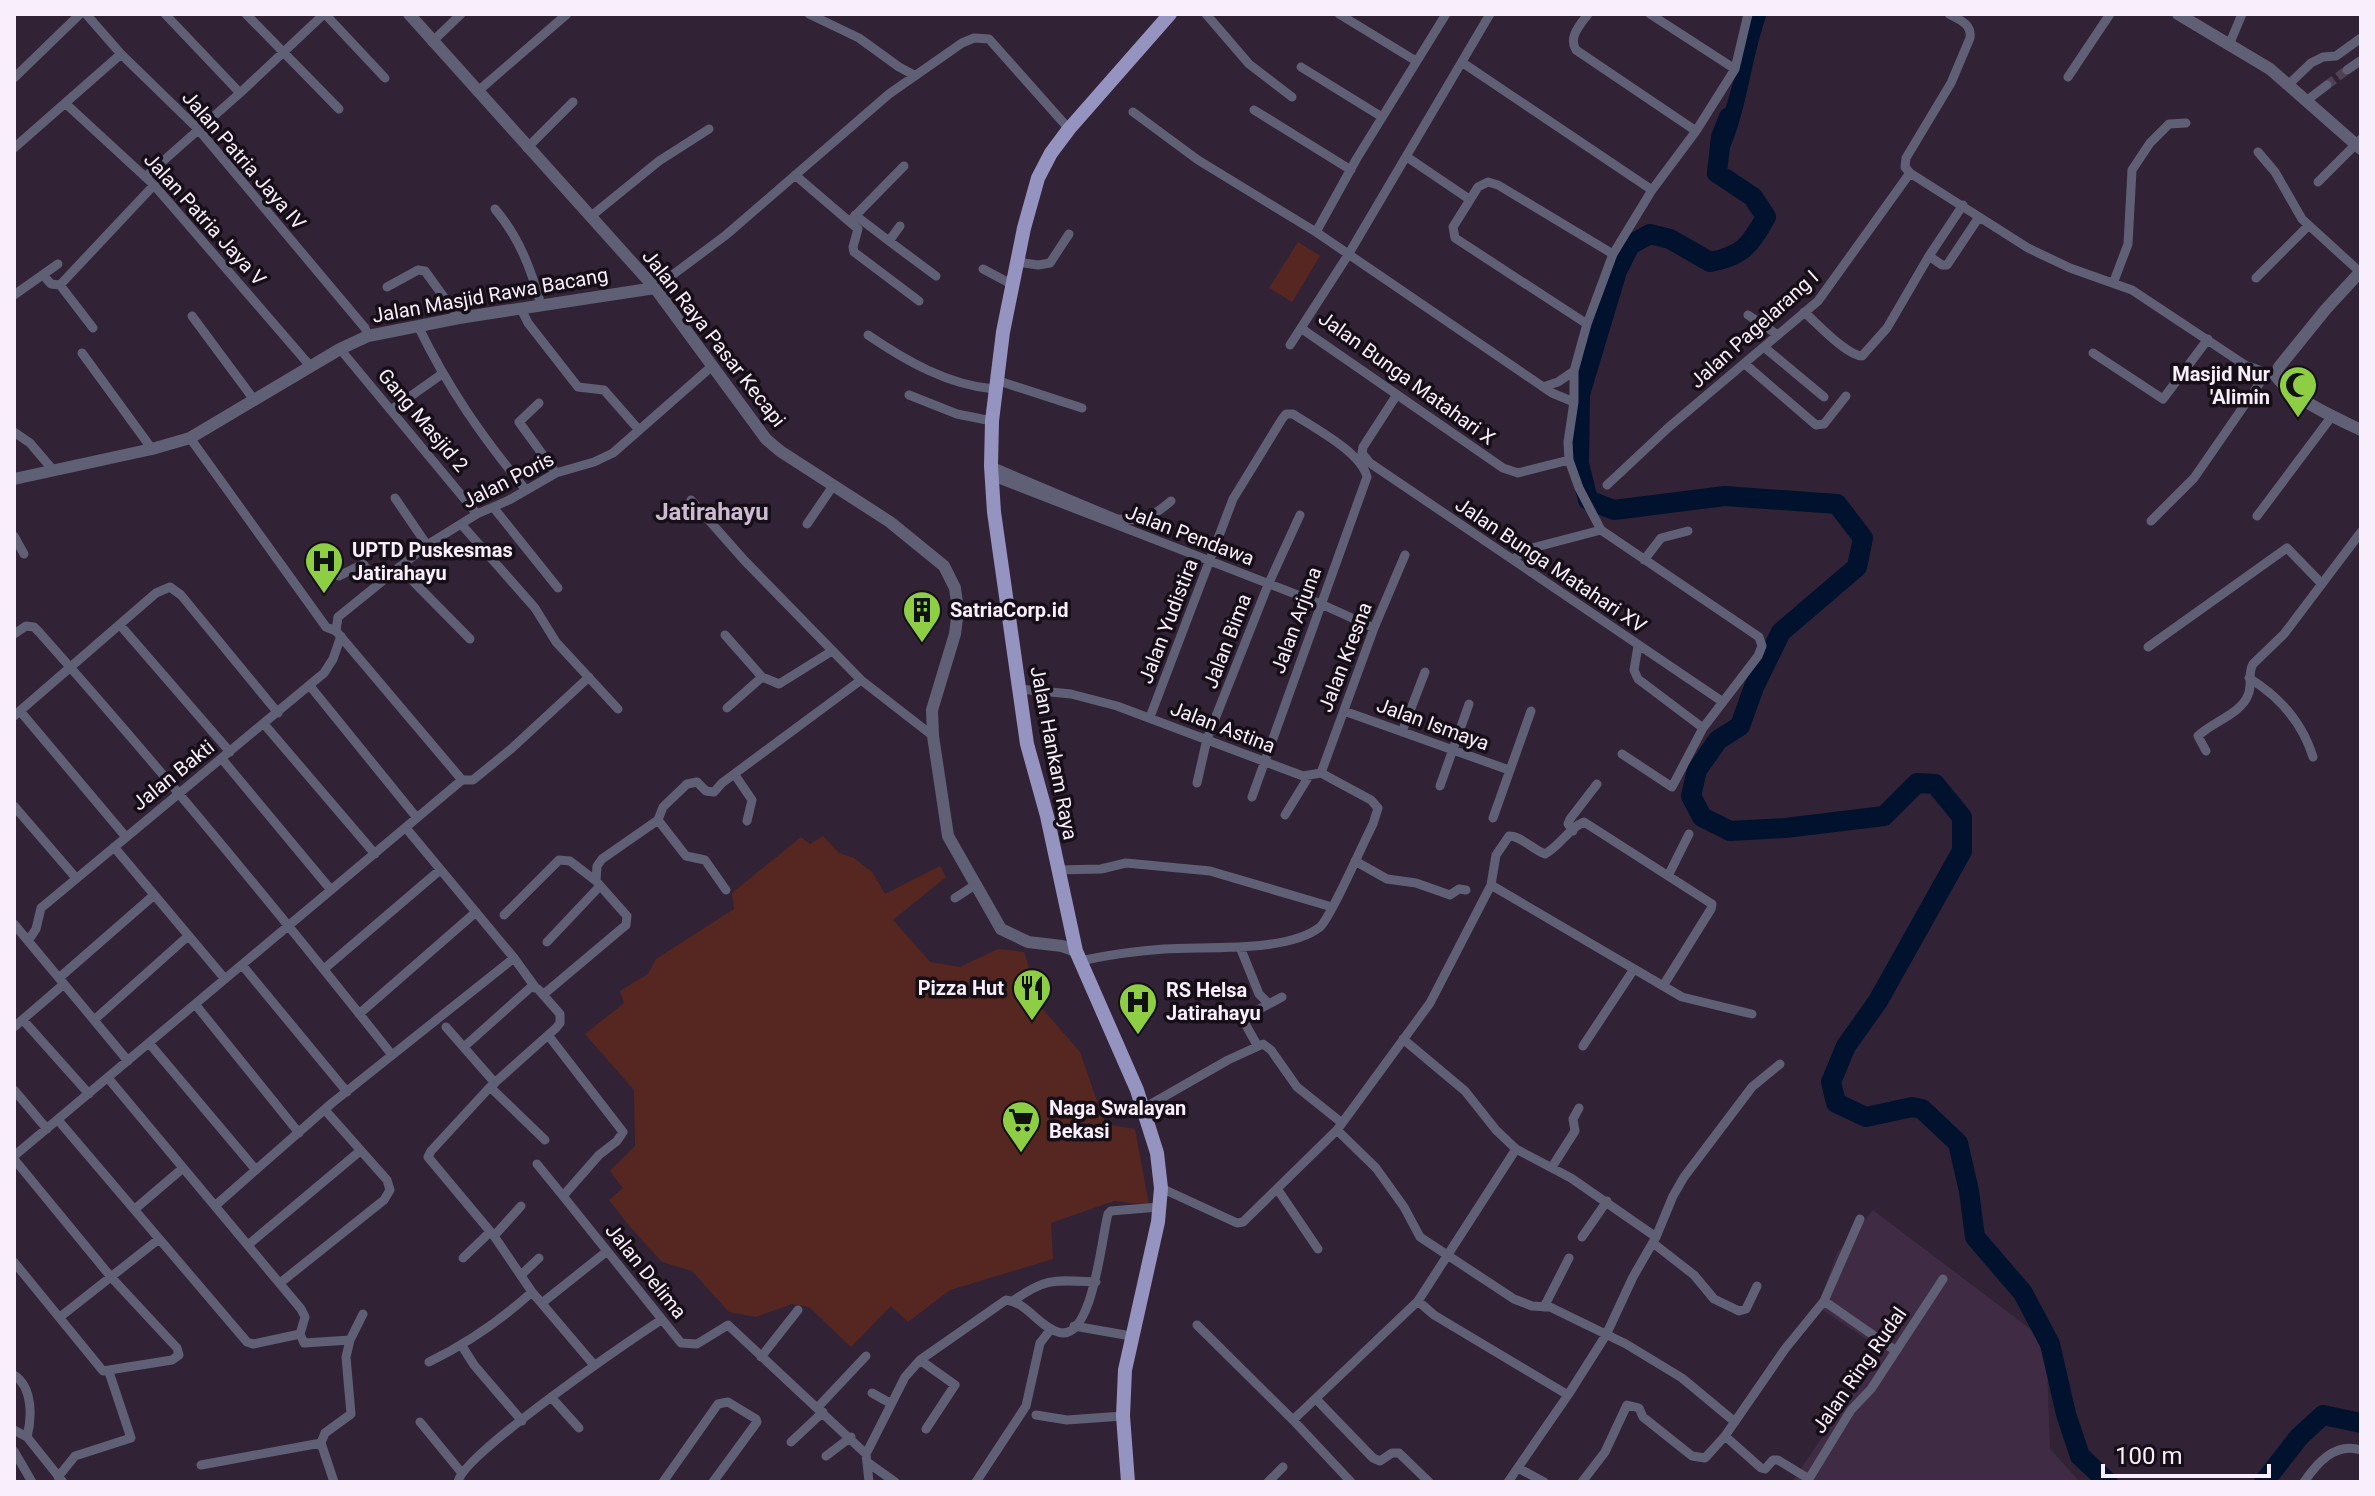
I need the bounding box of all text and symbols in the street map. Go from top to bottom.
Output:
street label: Jalan Patria Jaya IV [177,86,311,235]
street label: Jalan Patria Jaya V [139,148,271,291]
street label: Jalan Raya Pasar Kecapi [637,245,791,431]
street label: Jalan Masjid Rawa Bacang [370,262,610,328]
street label: Jalan Pagelarang I [1685,265,1823,393]
street label: Jalan Bunga Matahari X [1314,306,1500,450]
place label: Masjid Nur 'Alimin [2172,362,2271,409]
street label: Gang Masjid 2 [373,363,473,477]
mosque icon: Masjid Nur 'Alimin [2277,364,2319,419]
street label: Jalan Poris [458,447,558,513]
street label: Jalan Bunga Matahari XV [1451,492,1651,638]
district label: Jatirahayu [655,498,769,526]
street label: Jalan Pendawa [1122,499,1258,571]
place label: UPTD Puskesmas Jatirahayu [352,538,513,585]
hospital icon: UPTD Puskesmas Jatirahayu [303,540,345,595]
street label: Jalan Yudistira [1133,555,1203,687]
street label: Jalan Arjuna [1266,564,1326,676]
building icon: SatriaCorp.id [901,589,943,644]
street label: Jalan Bima [1198,590,1256,692]
place label: SatriaCorp.id [950,598,1068,622]
street label: Jalan Kresna [1313,599,1377,715]
street label: Jalan Hankam Raya [1025,664,1083,842]
street label: Jalan Ismaya [1374,693,1492,755]
street label: Jalan Astina [1167,696,1279,758]
street label: Jalan Bakti [127,735,219,815]
restaurant icon: Pizza Hut [1011,967,1053,1022]
place label: Pizza Hut [918,976,1004,1000]
place label: RS Helsa Jatirahayu [1166,978,1261,1025]
hospital icon: RS Helsa Jatirahayu [1117,981,1159,1036]
place label: Naga Swalayan Bekasi [1049,1096,1186,1143]
supermarket icon: Naga Swalayan Bekasi [1000,1099,1042,1154]
street label: Jalan Delima [600,1219,692,1323]
street label: Jalan Ring Rudal [1807,1302,1911,1438]
scale bar [2103,1428,2269,1478]
text: 100 m [2115,1442,2182,1470]

